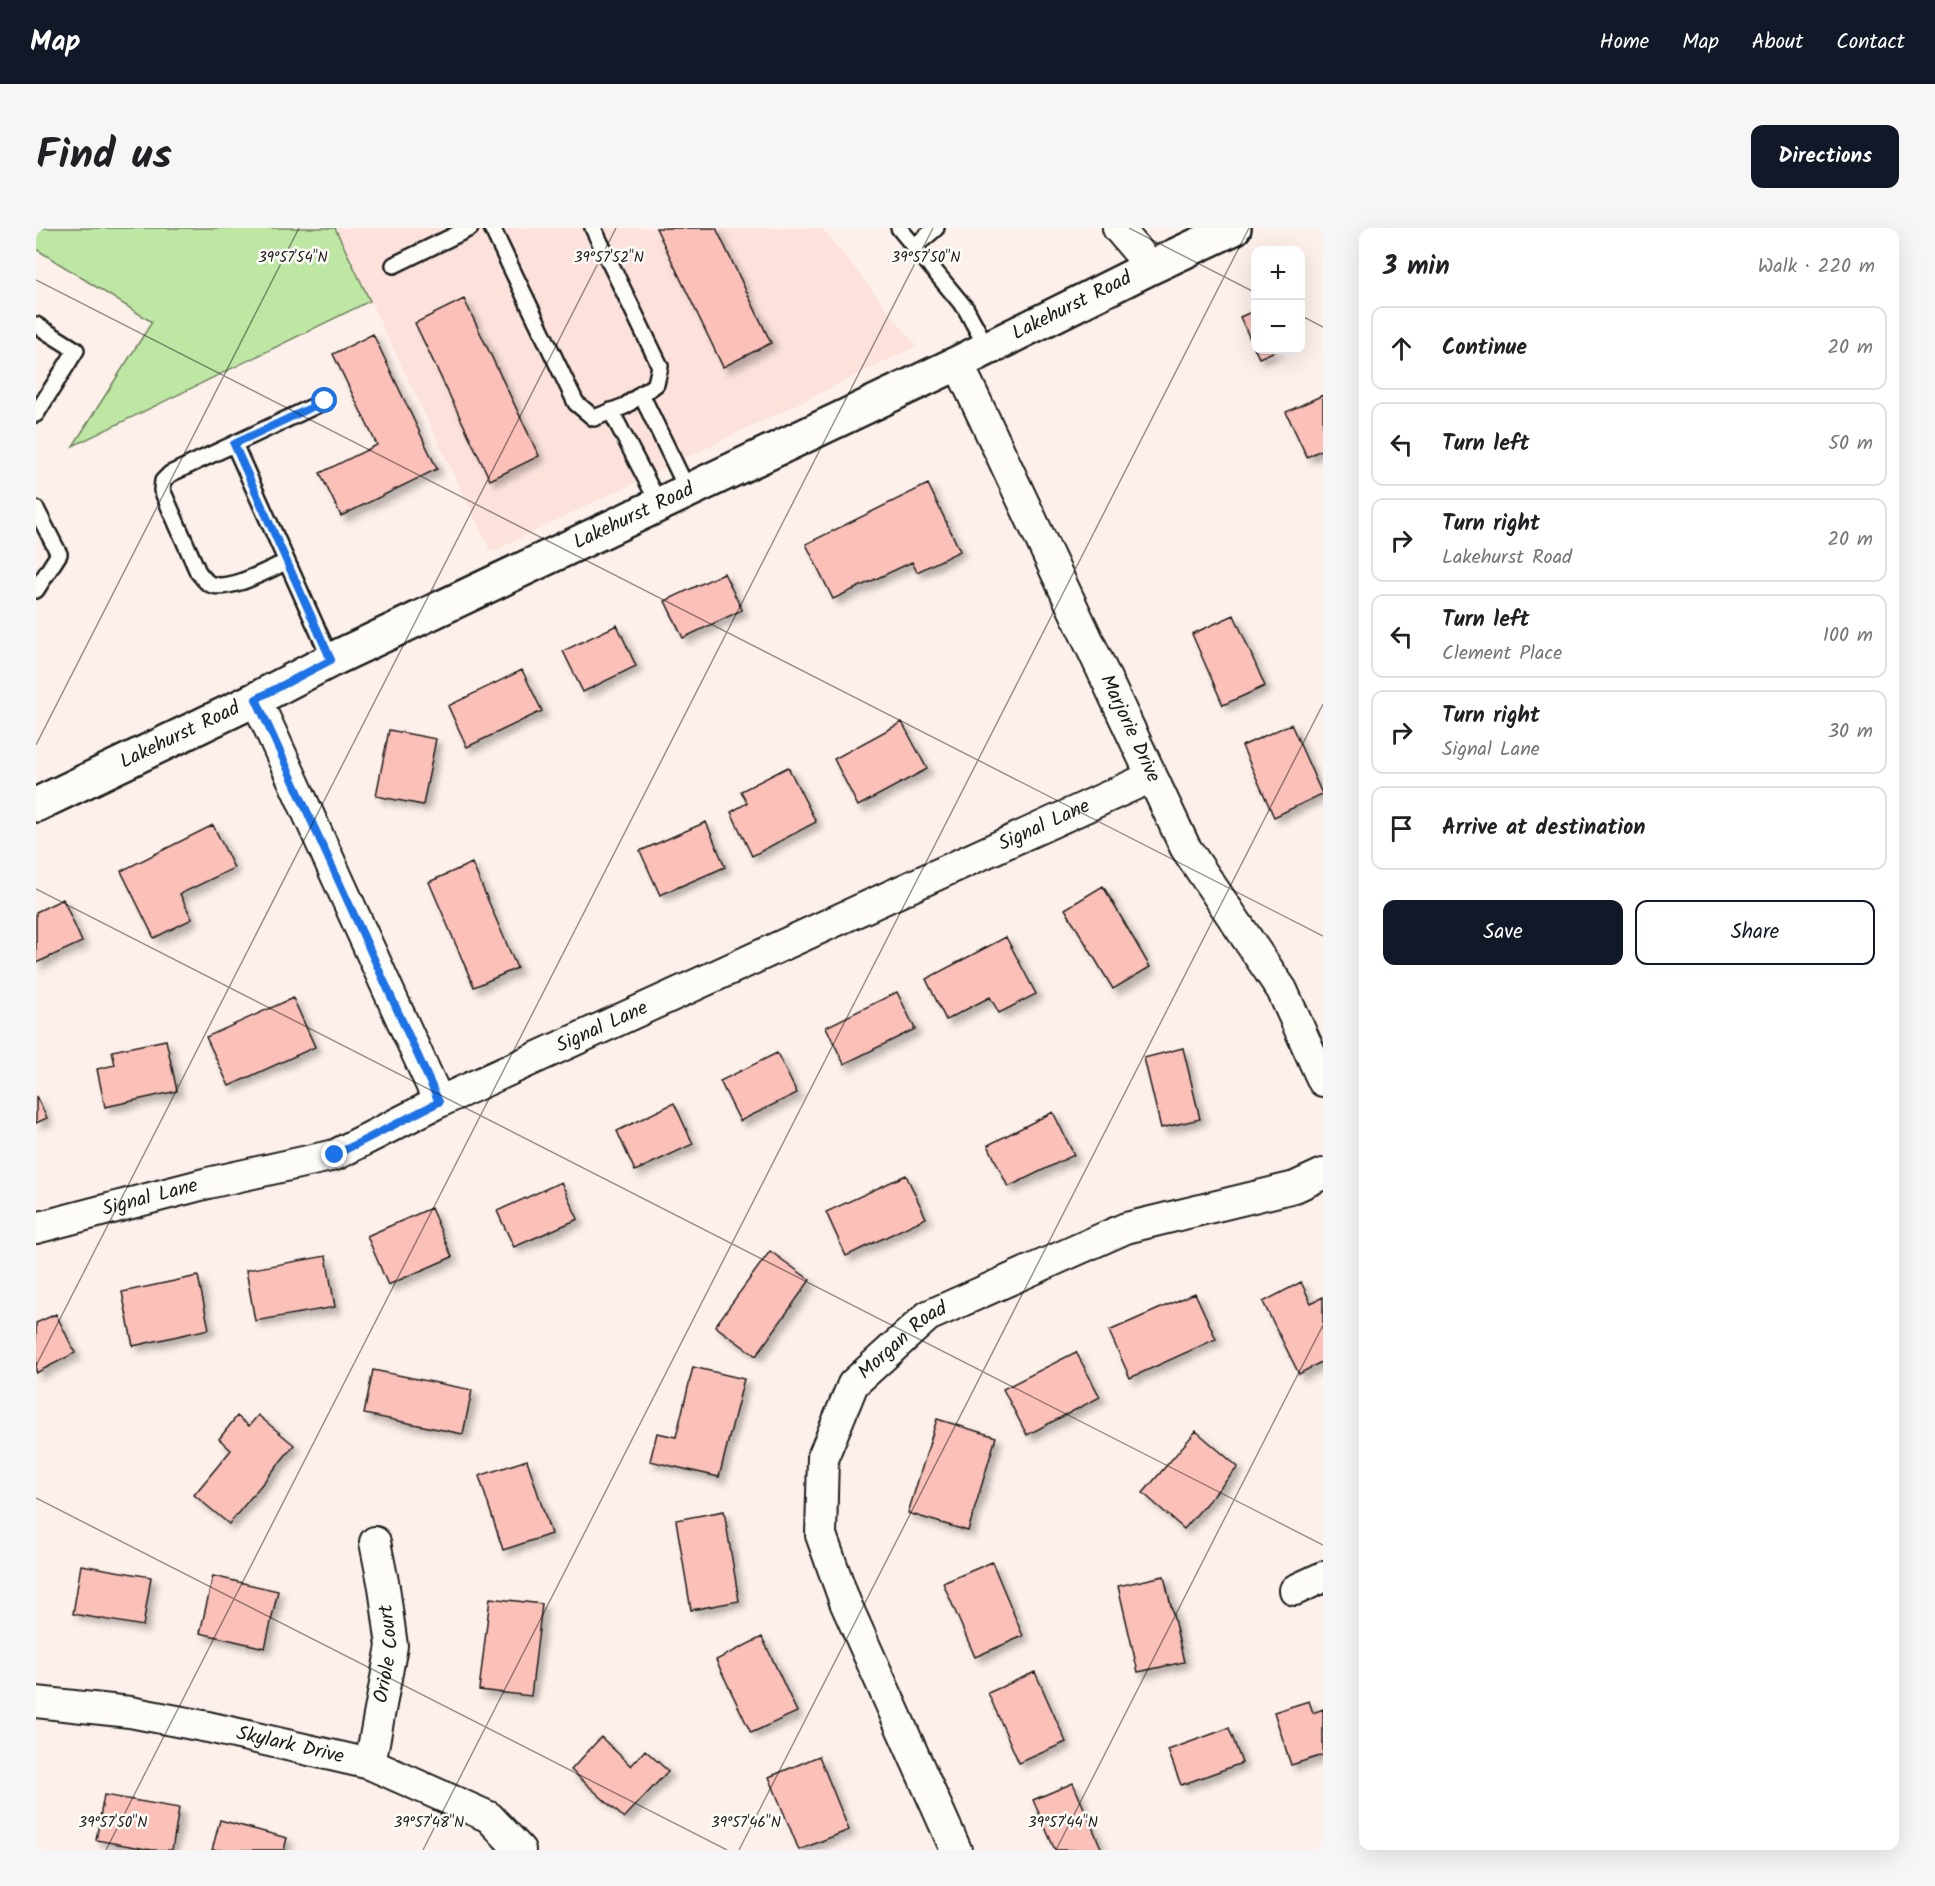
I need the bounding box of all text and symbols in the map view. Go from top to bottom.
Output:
text: Map [30,20,81,65]
text: Home [1600,26,1649,59]
text: Map [1682,26,1719,59]
text: About [1752,26,1803,59]
text: Contact [1836,26,1905,59]
text: Find us [36,123,172,190]
button: Directions [1751,125,1899,188]
text: 39°57'54"N [258,246,328,270]
text: 39°57'52"N [574,246,644,270]
text: 39°57'50"N [892,246,960,270]
map controls [1251,246,1305,354]
button: + [1251,246,1305,300]
text: 3 min [1383,246,1450,288]
text: Walk · 220 m [1758,251,1875,283]
street label: Lakehurst Road [1007,262,1138,350]
button: − [1251,300,1305,354]
text: Continue [1442,331,1527,366]
icon: ahead [1385,332,1418,365]
text: 20 m [1827,332,1873,364]
route start [311,387,337,413]
text: Turn left [1442,427,1529,462]
icon: left [1385,428,1418,461]
text: 50 m [1828,428,1873,460]
street label: Lakehurst Road [568,474,701,559]
text: Turn right [1442,507,1540,542]
icon: right [1385,524,1418,557]
text: 20 m [1827,524,1873,556]
text: Lakehurst Road [1442,542,1572,574]
text: Turn left [1442,603,1529,638]
icon: left [1385,620,1418,653]
text: 100 m [1823,620,1873,652]
text: Clement Place [1442,638,1562,670]
street label: Marjorie Drive [1090,669,1169,788]
street label: Lakehurst Road [115,692,247,778]
text: Turn right [1442,699,1540,734]
icon: right [1385,716,1418,749]
text: 30 m [1828,716,1873,748]
text: Signal Lane [1442,734,1540,766]
street label: Signal Lane [993,791,1096,861]
text: Arrive at destination [1442,811,1645,846]
icon: arrive [1385,812,1418,845]
button: Save [1383,900,1623,965]
button: Share [1635,900,1875,965]
street label: Signal Lane [551,993,653,1062]
route end [321,1141,347,1167]
street label: Signal Lane [99,1170,202,1226]
street label: Morgan Road [851,1293,953,1388]
street label: Oriole Court [366,1602,408,1706]
street label: Skylark Drive [233,1718,347,1774]
text: 39°57'50"N [79,1811,147,1835]
text: 39°57'48"N [394,1811,464,1835]
text: 39°57'46"N [711,1811,781,1835]
text: 39°57'44"N [1028,1811,1098,1835]

